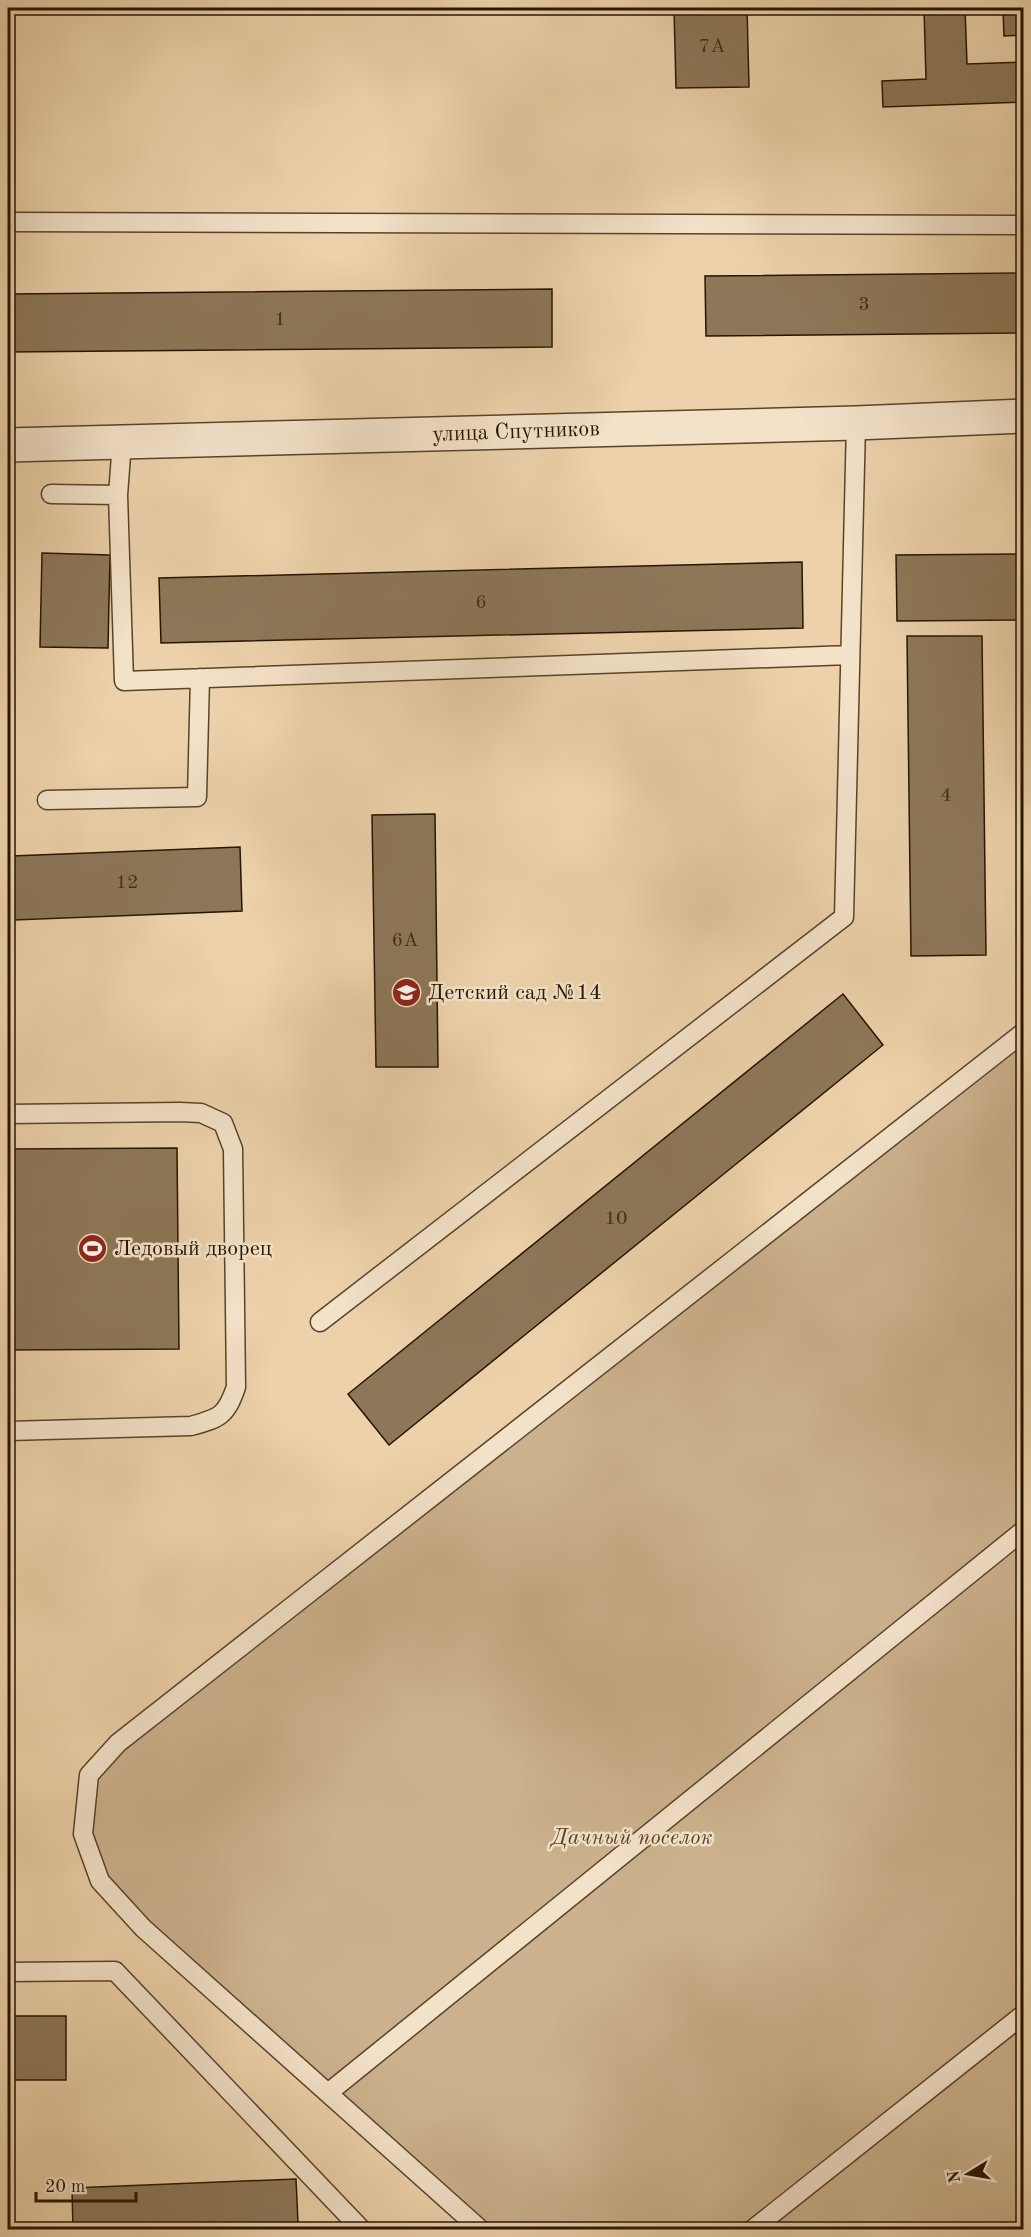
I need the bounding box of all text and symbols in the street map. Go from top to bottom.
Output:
house number: 7А [699,37,725,57]
house number: 3 [858,295,870,315]
house number: 1 [274,310,286,330]
street label: улица Спутников [432,418,600,446]
house number: 6 [475,593,487,613]
house number: 4 [940,786,952,806]
house number: 12 [115,873,139,893]
house number: 6А [392,931,418,951]
school or university icon: Детский сад №14 [391,977,423,1009]
place label: Детский сад №14 [428,982,602,1004]
house number: 10 [604,1209,628,1229]
sports icon: Ледовый дворец [77,1233,109,1265]
place label: Ледовый дворец [114,1238,272,1260]
park label: Дачный поселок [548,1827,713,1849]
north arrow [938,2144,998,2204]
scale bar [36,2165,136,2203]
text: N [946,2168,964,2184]
text: 20 m [45,2178,85,2196]

